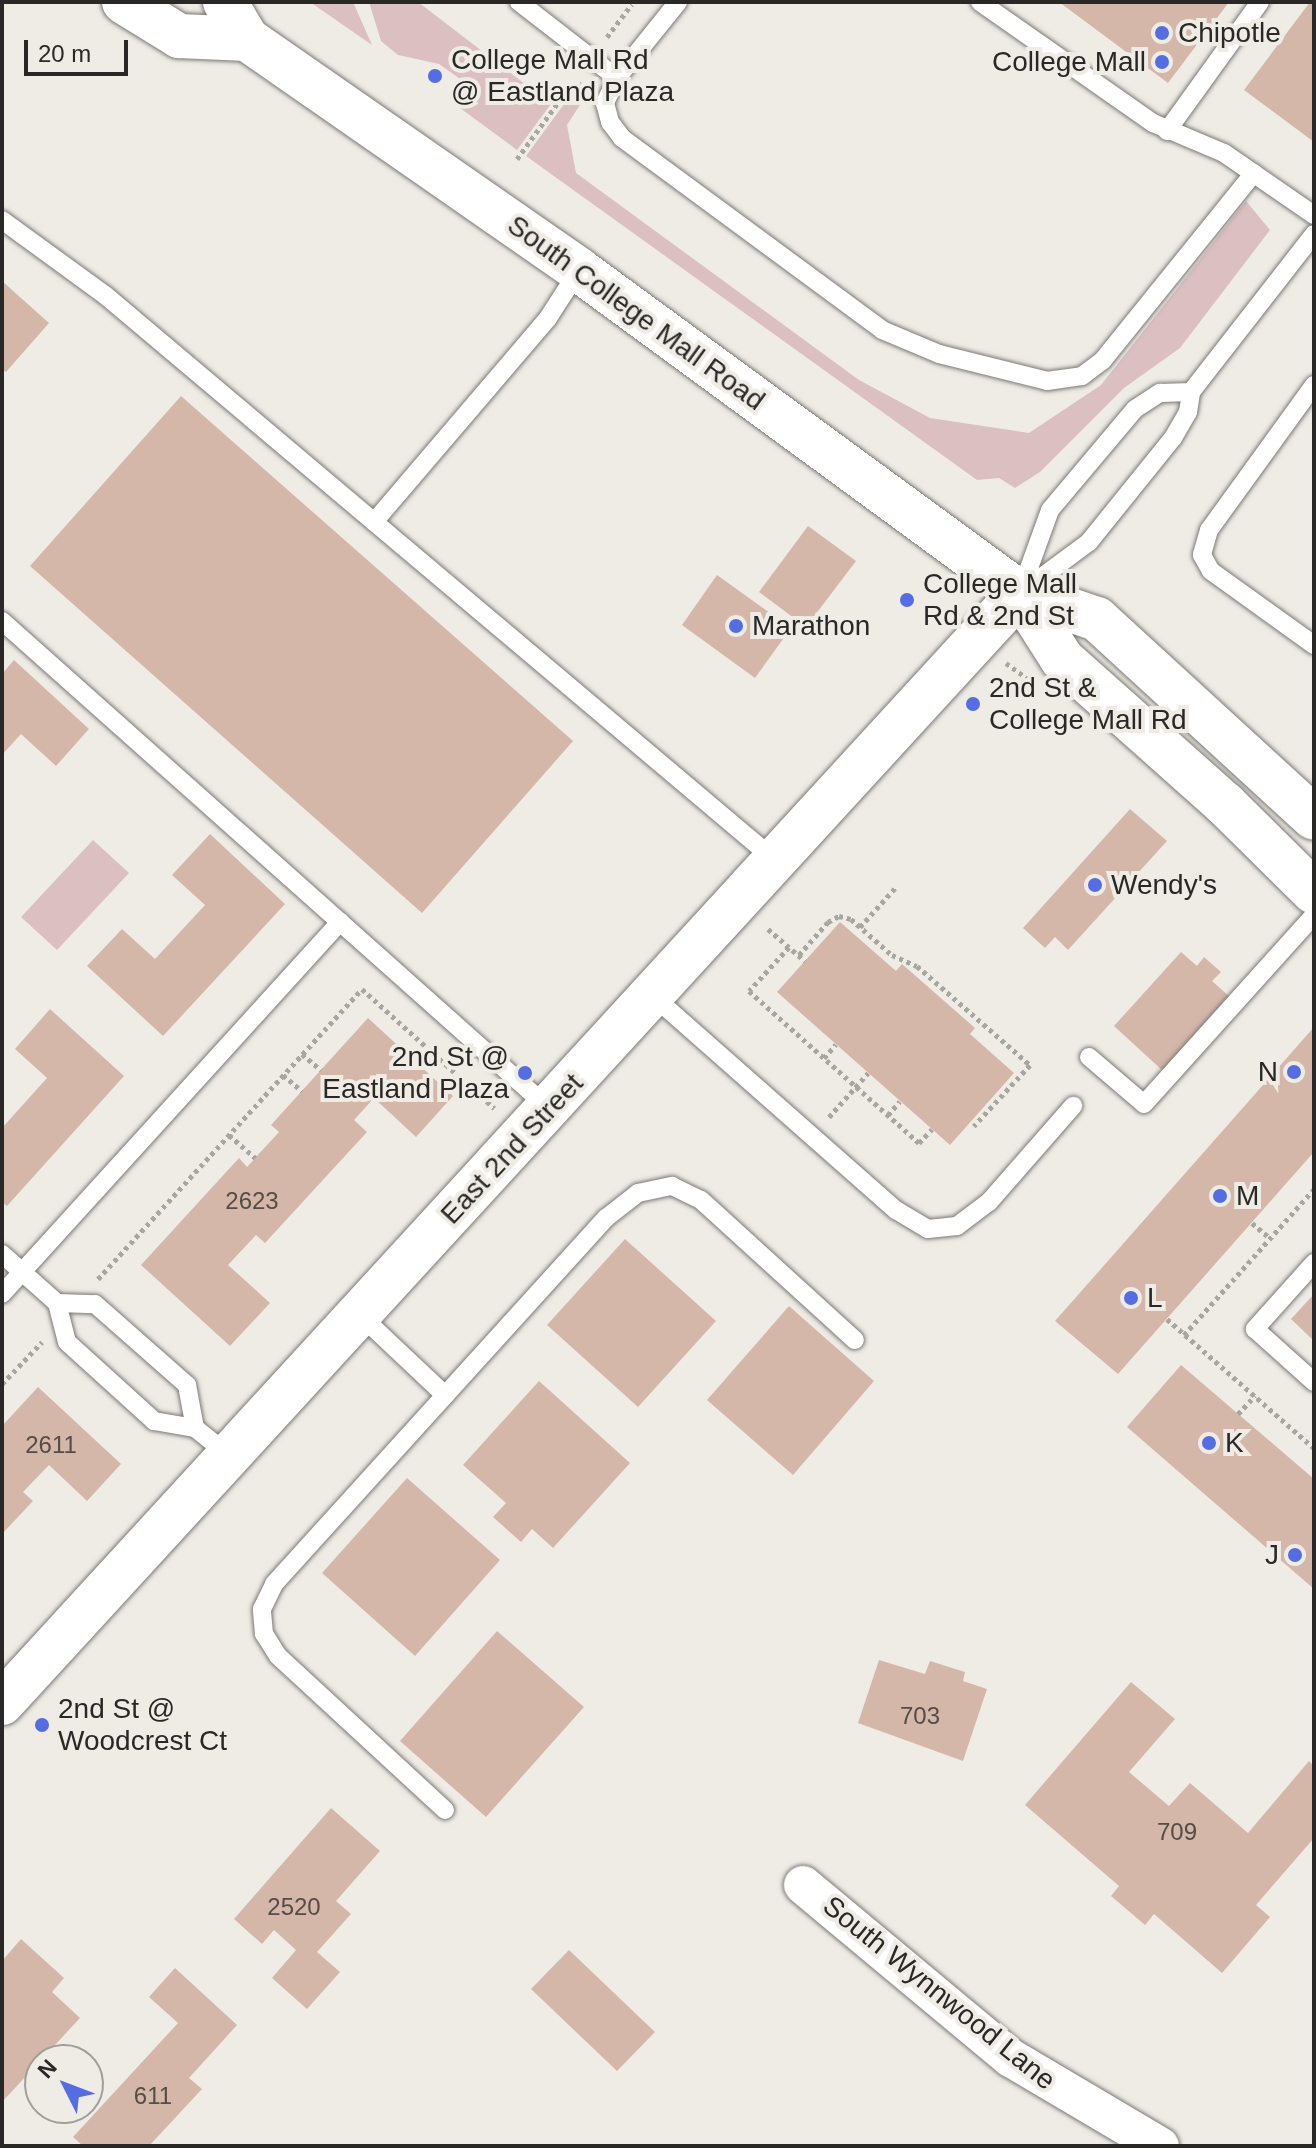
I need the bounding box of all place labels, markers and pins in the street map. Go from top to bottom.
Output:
place label: Chipotle [1178,16,1281,50]
marker: Chipotle [1153,24,1171,42]
place label: College Mall Rd @ Eastland Plaza [451,43,674,109]
place label: College Mall [992,45,1146,79]
marker: College Mall [1153,53,1171,71]
marker: College Mall Rd @ Eastland Plaza [426,67,444,85]
place label: College Mall Rd & 2nd St [923,567,1077,633]
marker: College Mall Rd & 2nd St [898,591,916,609]
place label: Marathon [752,609,870,643]
marker: Marathon [727,617,745,635]
place label: 2nd St & College Mall Rd [989,671,1187,737]
marker: 2nd St & College Mall Rd [964,695,982,713]
place label: Wendy's [1111,868,1217,902]
marker: Wendy's [1086,876,1104,894]
place label: 2nd St @ Eastland Plaza [322,1040,509,1106]
place label: N [1258,1055,1278,1089]
marker: N [1285,1063,1303,1081]
marker: 2nd St @ Eastland Plaza [516,1064,534,1082]
place label: M [1236,1179,1259,1213]
marker: M [1211,1187,1229,1205]
place label: L [1147,1281,1163,1315]
marker: L [1122,1289,1140,1307]
place label: K [1225,1426,1244,1460]
marker: K [1200,1434,1218,1452]
place label: J [1265,1538,1279,1572]
marker: J [1286,1546,1304,1564]
place label: 2nd St @ Woodcrest Ct [58,1692,227,1758]
marker: 2nd St @ Woodcrest Ct [33,1716,51,1734]

